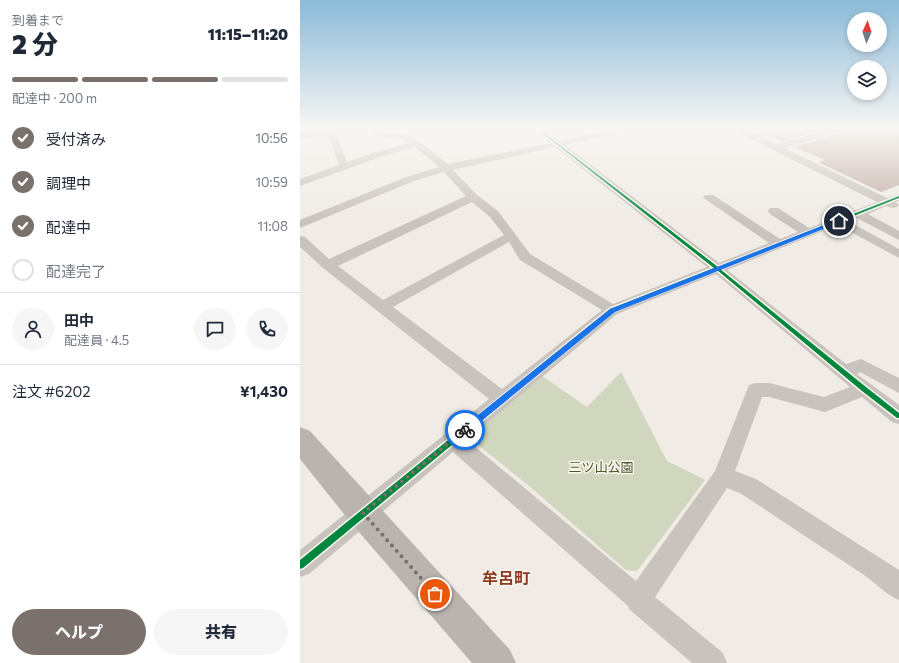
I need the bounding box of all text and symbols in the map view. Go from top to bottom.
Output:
text: 到着まで [12,12,64,28]
north arrow [847,12,887,52]
map controls [847,12,887,100]
text: 11:15–11:20 [208,25,288,43]
text: 2 分 [12,28,58,59]
button: layers [847,60,887,100]
text: 配達中 · 200 m [12,90,97,106]
icon: check [12,127,34,149]
text: 受付済み [46,130,106,148]
text: 10:56 [256,130,288,146]
icon: check [12,171,34,193]
text: 調理中 [46,174,91,192]
text: 10:59 [256,174,288,190]
pin [822,204,856,238]
icon: home [828,210,850,232]
icon: check [12,215,34,237]
text: 配達中 [46,218,91,236]
text: 11:08 [257,218,288,234]
text: 配達完了 [46,262,106,280]
button: person [12,308,54,350]
button: chat [194,308,236,350]
button: phone [246,308,288,350]
text: 田中 [64,311,94,329]
text: 配達員 · 4.5 [64,332,129,348]
text: 注文 #6202 [12,382,91,400]
text: ¥1,430 [240,382,288,400]
courier [445,410,485,450]
icon: bike [454,419,476,441]
park label: 三ツ山公園 [568,459,634,475]
district label: 牟呂町 [482,568,530,587]
pin [418,577,452,611]
icon: bag [424,583,446,605]
button: ヘルプ [12,609,146,655]
button: 共有 [154,609,288,655]

